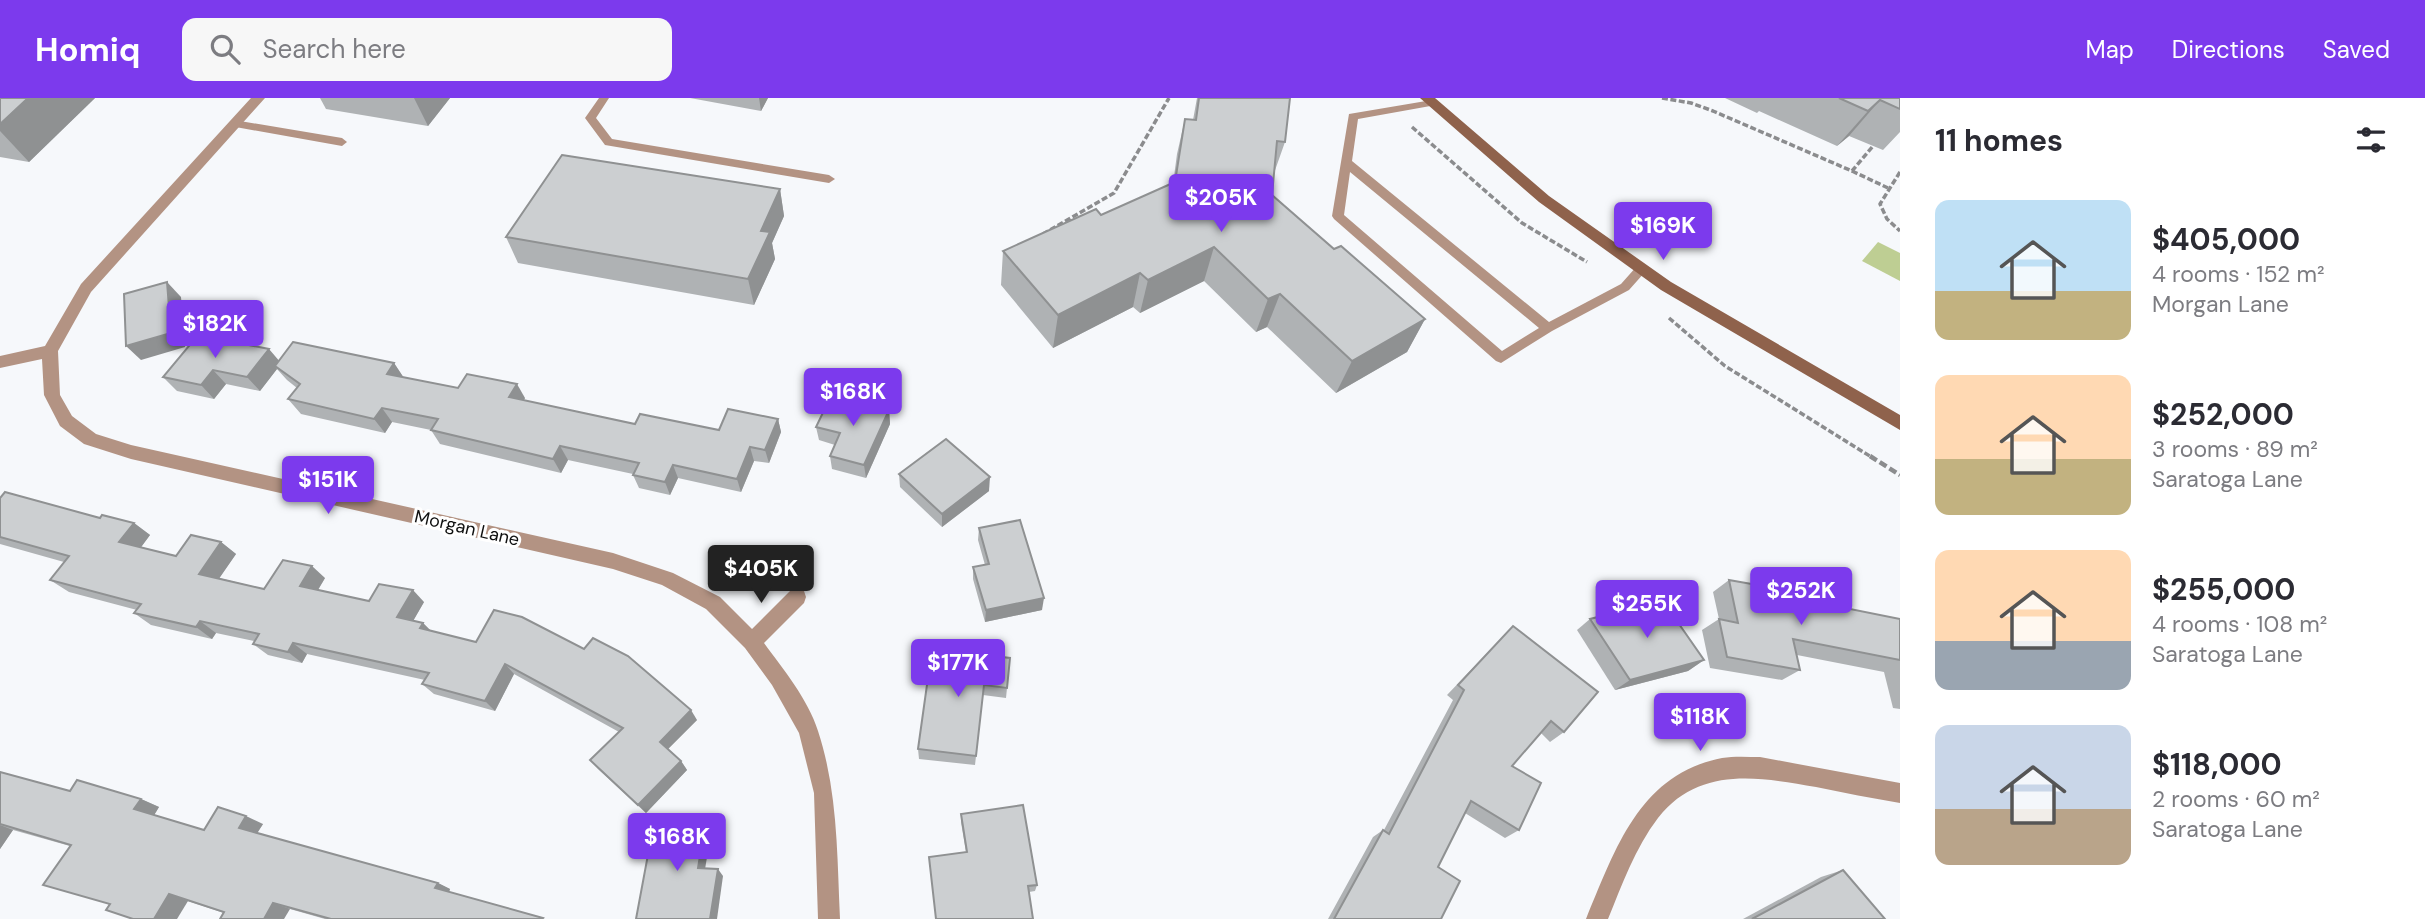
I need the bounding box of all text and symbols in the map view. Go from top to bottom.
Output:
search box [182,18,672,81]
text: Homiq [35,28,140,71]
icon: search [206,30,244,68]
text: Search here [262,32,406,66]
text: Map [2086,34,2134,65]
text: Directions [2172,34,2285,65]
text: Saved [2323,34,2390,65]
text: 11 homes [1935,121,2063,160]
icon: filters [2352,121,2390,159]
pin: $205K [1172,174,1270,234]
text: $205K [1185,182,1257,212]
pin: $169K [1614,202,1712,262]
text: $169K [1630,210,1696,240]
text: $405,000 [2152,220,2300,259]
icon: home [1991,228,2075,312]
text: 4 rooms · 152 m² [2152,259,2325,289]
text: Morgan Lane [2152,289,2289,319]
pin: $182K [166,300,264,360]
text: $182K [183,308,247,338]
pin: $168K [804,368,902,428]
text: $168K [820,376,886,406]
text: $252,000 [2152,395,2294,434]
icon: home [1991,403,2075,487]
text: 3 rooms · 89 m² [2152,434,2318,464]
pin: $151K [279,456,377,516]
text: $151K [298,464,358,494]
text: Saratoga Lane [2152,464,2303,494]
street label: Morgan Lane [412,504,522,552]
pin: $405K [712,546,810,605]
text: $405K [724,553,798,583]
pin: $252K [1752,568,1850,627]
text: $255,000 [2152,570,2296,609]
text: $252K [1766,575,1836,605]
icon: home [1991,578,2075,662]
pin: $255K [1598,580,1696,640]
text: $255K [1612,588,1682,618]
text: 4 rooms · 108 m² [2152,609,2327,639]
text: Saratoga Lane [2152,639,2303,669]
pin: $177K [909,640,1007,699]
text: $177K [927,647,989,677]
pin: $118K [1651,694,1749,753]
text: $118K [1670,701,1730,731]
text: $118,000 [2152,745,2282,784]
icon: home [1991,753,2075,837]
text: 2 rooms · 60 m² [2152,784,2320,814]
pin: $168K [628,814,726,873]
text: Saratoga Lane [2152,814,2303,844]
text: $168K [644,821,710,851]

